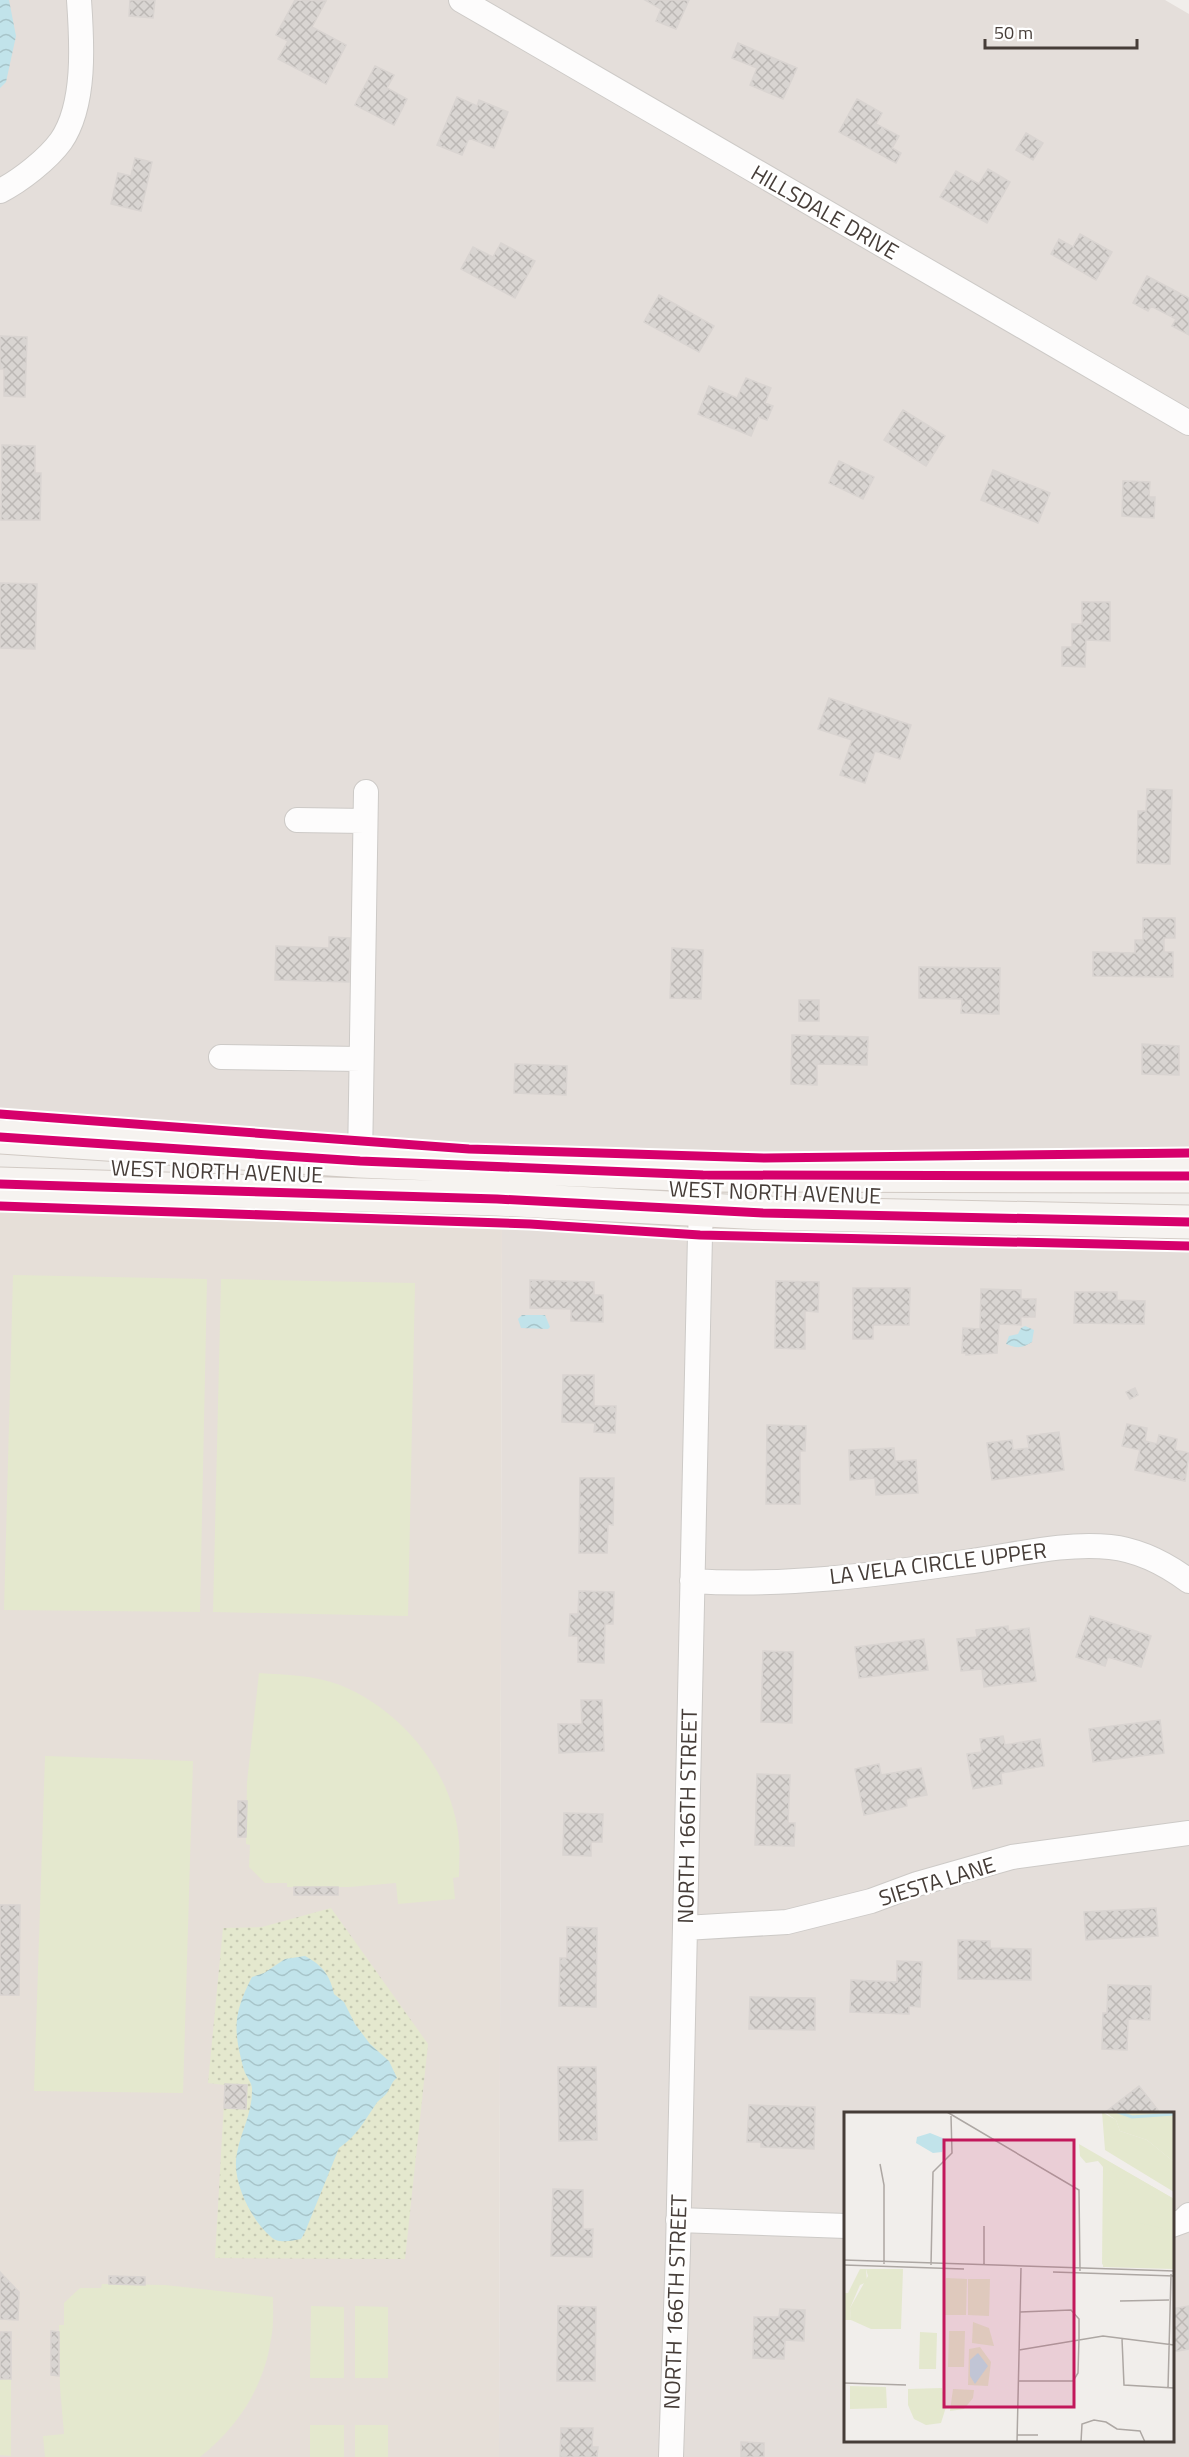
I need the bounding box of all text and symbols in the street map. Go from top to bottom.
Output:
scale bar [985,12,1136,50]
text: 50 m [994,19,1033,46]
street label: HILLSDALE DRIVE [745,156,905,268]
street label: WEST NORTH AVENUE [110,1150,324,1192]
street label: WEST NORTH AVENUE [668,1171,882,1213]
street label: LA VELA CIRCLE UPPER [828,1533,1048,1593]
street label: NORTH 166TH STREET [668,1708,706,1924]
street label: SIESTA LANE [874,1847,1000,1915]
inset map [844,2112,1174,2442]
street label: NORTH 166TH STREET [654,2193,696,2410]

